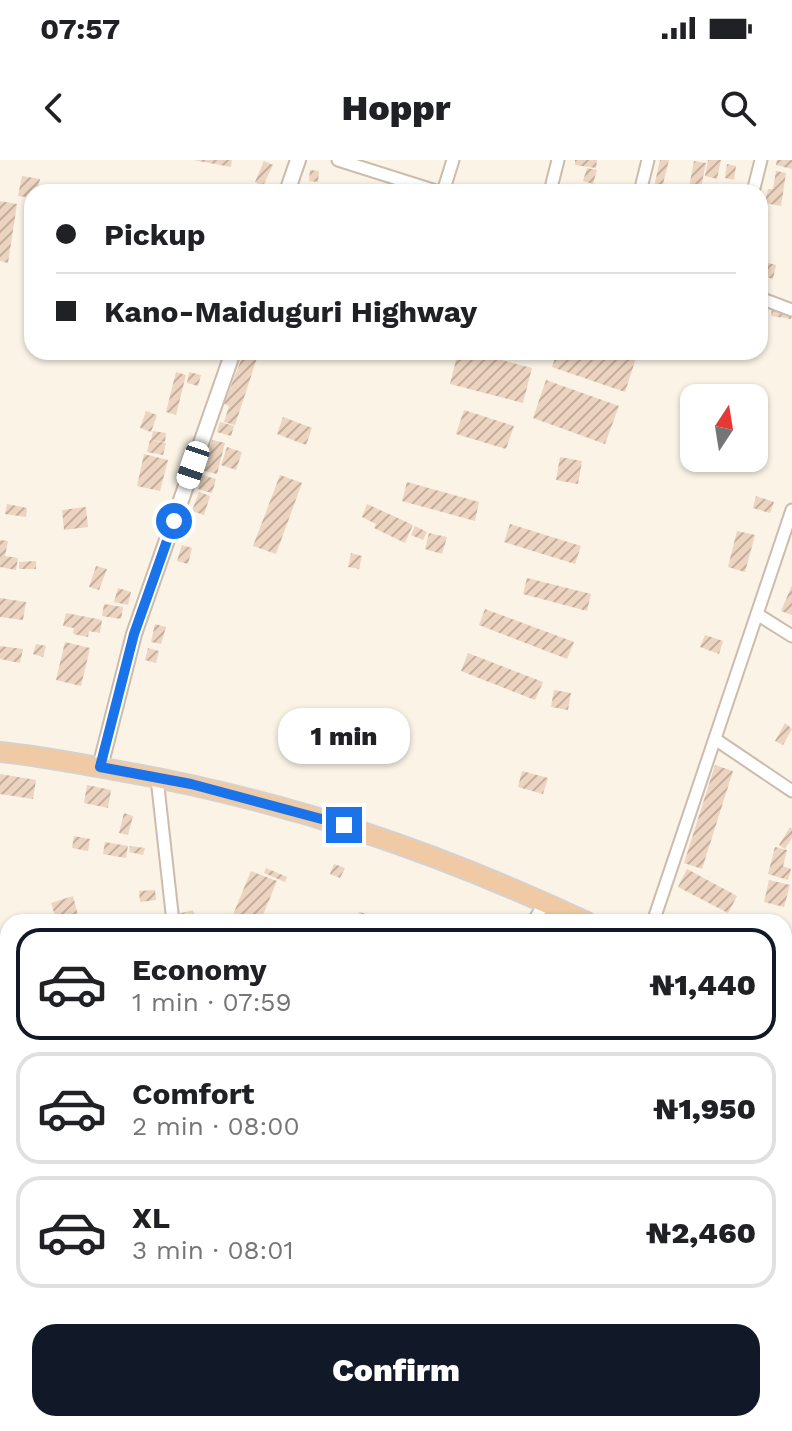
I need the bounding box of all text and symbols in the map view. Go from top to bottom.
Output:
text: 07:57 [40,11,120,46]
icon: back [32,86,76,130]
icon: search [716,86,760,130]
text: Hoppr [341,87,451,129]
text: Pickup [104,217,206,252]
text: Kano-Maiduguri Highway [104,294,477,329]
north arrow [680,384,768,472]
map controls [680,384,768,472]
car [174,438,212,492]
route start [156,503,192,539]
callout: 1 min [278,709,410,765]
text: 1 min [311,721,377,751]
route end [326,807,362,843]
icon: car [36,948,108,1020]
text: Economy [132,952,267,987]
text: ₦1,440 [649,967,756,1002]
text: 1 min · 07:59 [132,987,292,1017]
icon: car [36,1072,108,1144]
text: Comfort [132,1076,254,1111]
text: ₦1,950 [653,1091,756,1126]
text: 2 min · 08:00 [132,1111,300,1141]
icon: car [36,1196,108,1268]
text: XL [132,1200,170,1235]
text: ₦2,460 [646,1215,756,1250]
text: 3 min · 08:01 [132,1235,294,1265]
button: Confirm [32,1324,760,1416]

